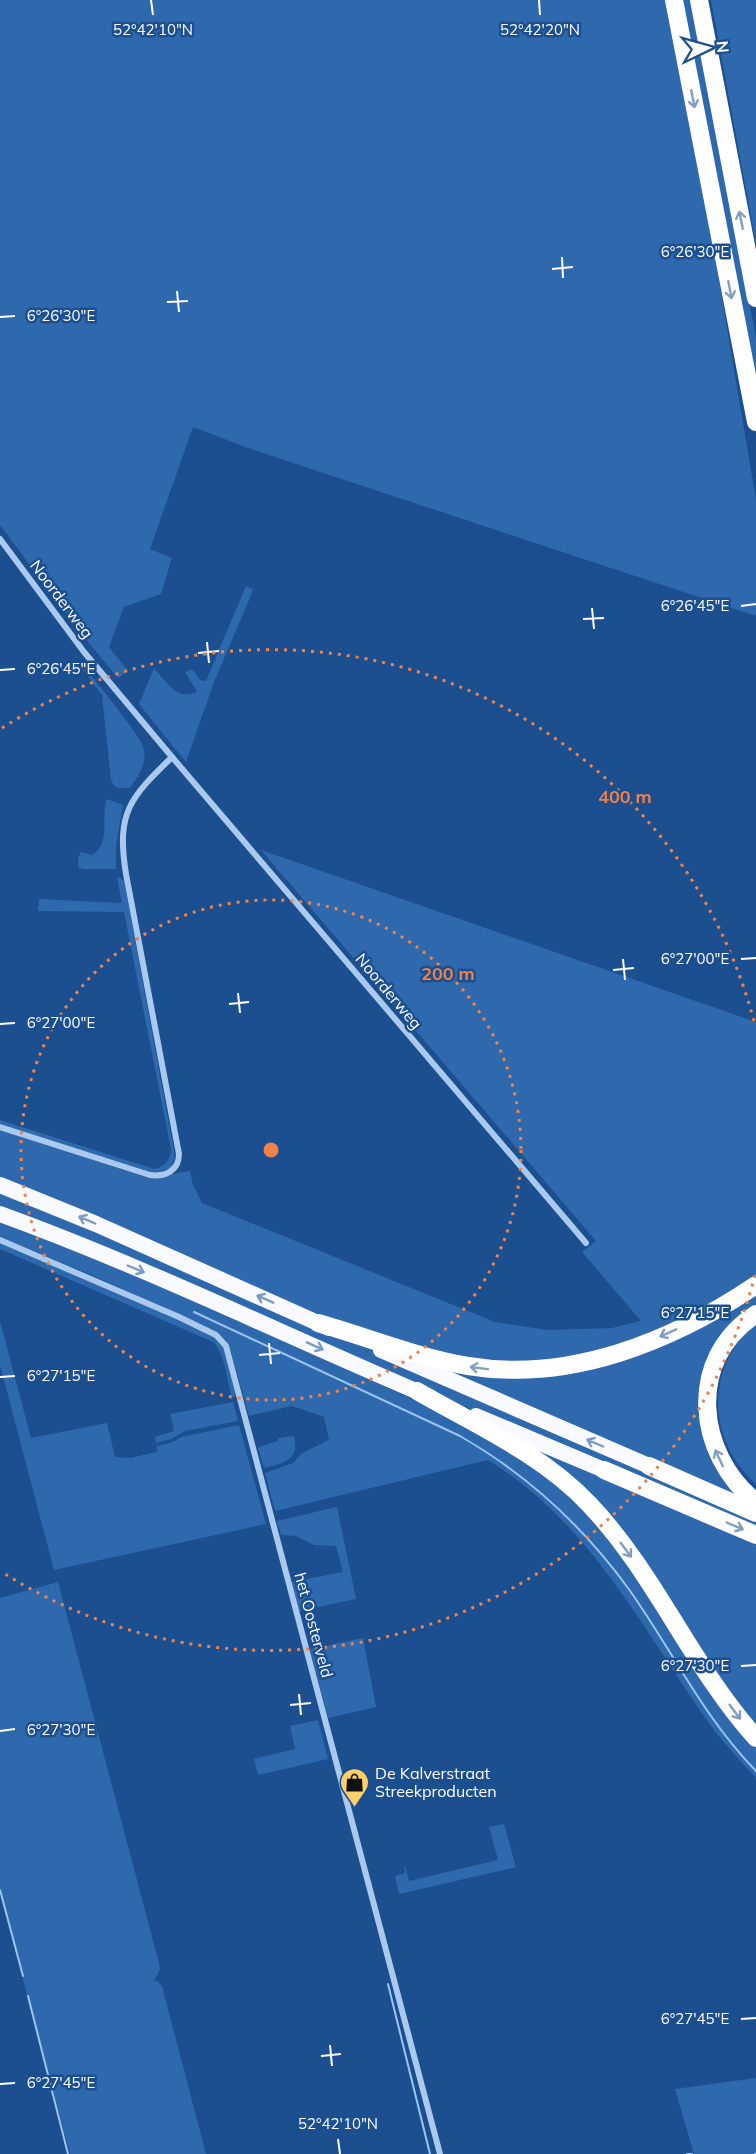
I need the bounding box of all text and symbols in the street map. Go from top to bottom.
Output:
north arrow [678,18,738,78]
text: 52°42'10"N [113,20,193,39]
text: 52°42'20"N [500,20,580,39]
text: N [712,40,733,54]
one-way arrow [688,88,699,108]
one-way arrow [735,211,746,231]
text: 6°26'30"E [661,242,729,261]
one-way arrow [725,280,736,299]
text: 6°26'30"E [27,306,95,325]
street label: Noorderweg [26,556,98,642]
text: 6°26'45"E [661,596,729,615]
text: 6°26'45"E [27,659,95,678]
text: 400 m [598,785,652,808]
street label: Noorderweg [352,949,426,1033]
text: 6°27'00"E [661,949,729,968]
text: 200 m [421,962,475,985]
text: 6°27'00"E [27,1013,95,1032]
centre of rings [261,1140,281,1160]
one-way arrow [78,1214,96,1225]
one-way arrow [126,1264,144,1275]
one-way arrow [256,1293,275,1304]
text: 6°27'15"E [661,1303,729,1322]
one-way arrow [660,1328,678,1340]
one-way arrow [305,1341,323,1352]
one-way arrow [470,1362,490,1373]
text: 6°27'15"E [27,1366,95,1385]
one-way arrow [587,1437,605,1448]
one-way arrow [713,1449,725,1467]
one-way arrow [725,1521,743,1532]
one-way arrow [620,1541,632,1557]
street label: het Oosterveld [290,1570,338,1680]
text: 6°27'30"E [661,1656,729,1675]
one-way arrow [728,1703,741,1719]
text: 6°27'30"E [27,1720,95,1739]
place label: De Kalverstraat Streekproducten [375,1763,497,1801]
shop icon: De Kalverstraat Streekproducten [338,1766,370,1808]
text: 6°27'45"E [661,2009,729,2028]
text: 6°27'45"E [27,2073,95,2092]
text: 52°42'10"N [298,2114,378,2133]

